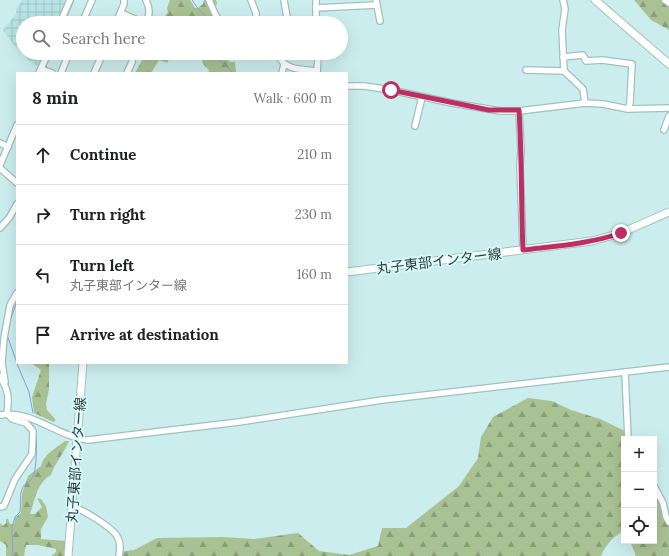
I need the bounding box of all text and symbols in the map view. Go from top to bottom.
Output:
search box [16,16,348,60]
icon: search [30,27,52,49]
text: Search here [62,29,145,48]
route start [382,81,400,99]
text: 8 min [32,87,78,109]
text: Walk · 600 m [254,90,332,107]
icon: ahead [32,144,54,166]
text: Continue [70,145,136,164]
text: 210 m [297,146,332,163]
icon: right [32,204,54,226]
text: Turn right [70,205,146,224]
text: 230 m [295,206,332,223]
route end [612,224,630,242]
street label: 丸子東部インター線 [375,244,503,278]
text: Turn left [70,256,134,275]
icon: left [32,264,54,286]
text: 160 m [297,266,332,283]
text: 丸子東部インター線 [70,277,187,294]
icon: arrive [32,324,54,346]
text: Arrive at destination [70,325,219,344]
street label: 丸子東部インター線 [63,397,89,523]
map controls [621,436,657,544]
button: + [621,436,657,472]
button: − [621,472,657,508]
button: locate [621,508,657,544]

